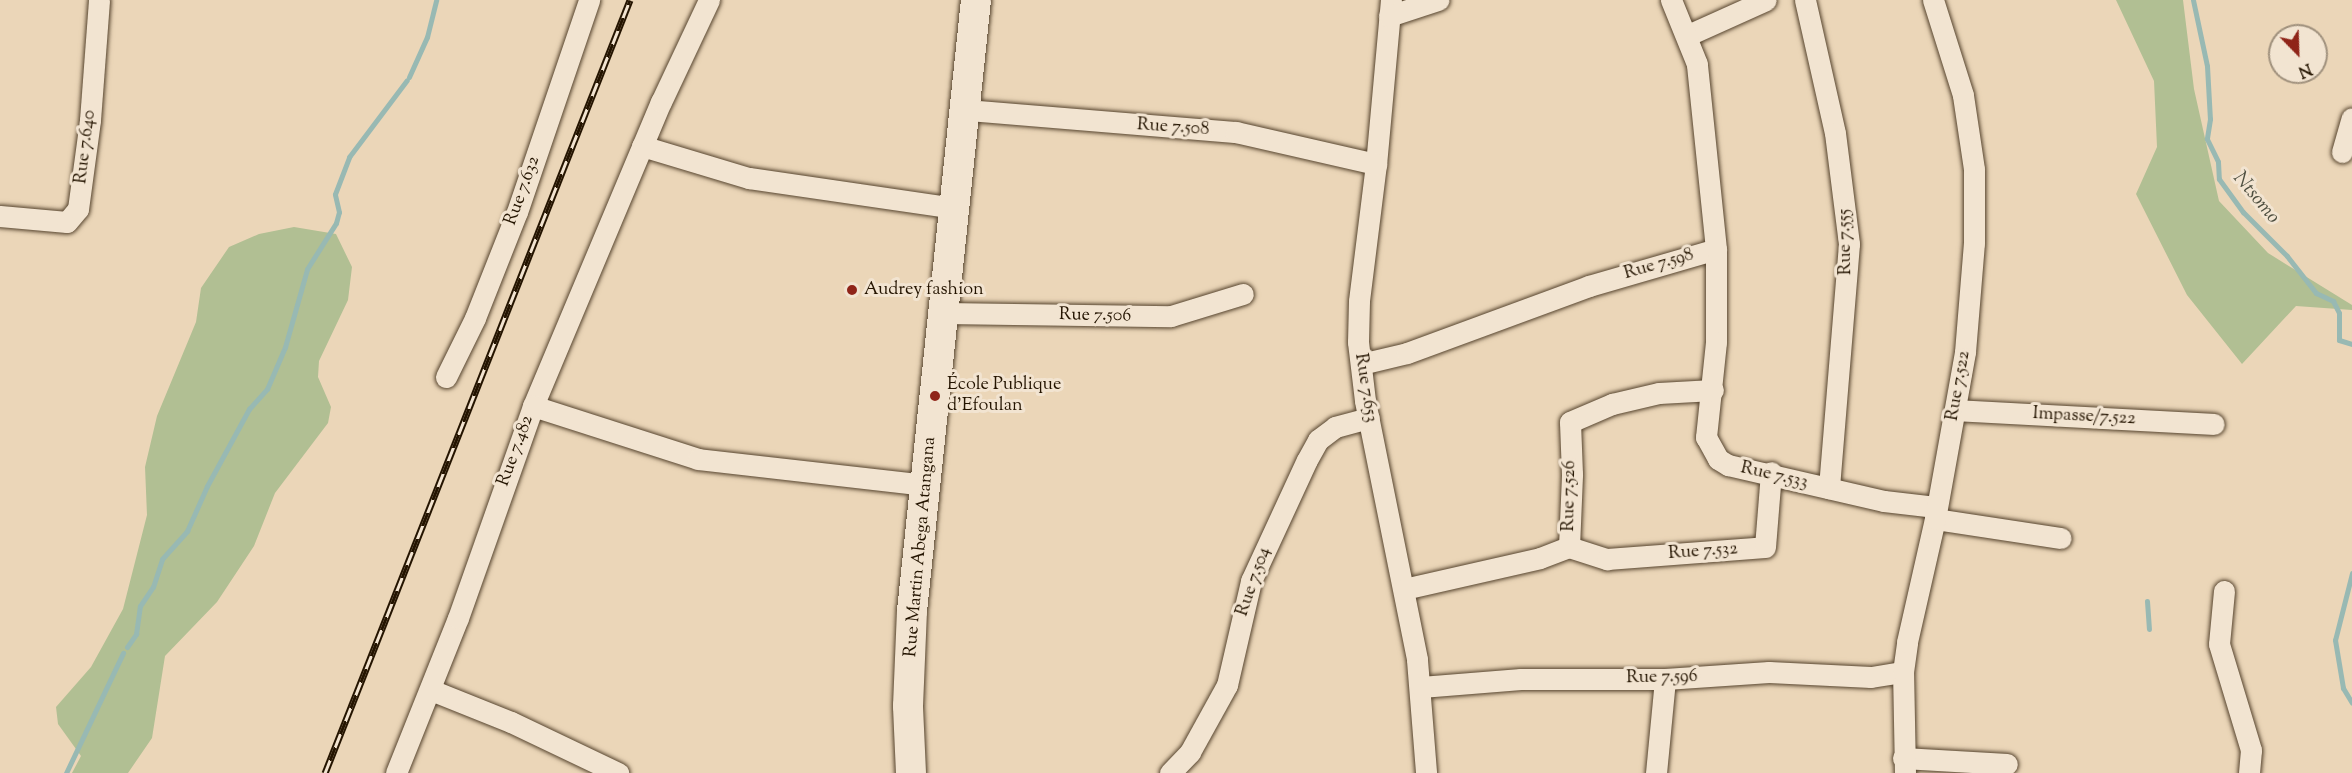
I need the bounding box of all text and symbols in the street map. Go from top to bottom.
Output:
north arrow [2268,24,2328,84]
text: N [2294,56,2315,82]
street label: Rue 7.640 [71,109,101,185]
street label: Rue 7.508 [1136,115,1210,141]
street label: Rue 7.632 [501,153,545,229]
water label: Ntsomo [2227,167,2285,229]
street label: Rue 7.555 [1835,209,1857,275]
street label: Rue 7.598 [1622,245,1696,285]
place label: Audrey fashion [864,279,984,301]
marker: Audrey fashion [845,283,859,297]
street label: Rue 7.506 [1059,305,1131,327]
street label: Rue 7.522 [1942,349,1976,423]
street label: Rue 7.653 [1349,352,1381,424]
place label: École Publique d'Efoulan [947,375,1061,418]
marker: École Publique d'Efoulan [928,389,942,403]
street label: Impasse/7.522 [2032,404,2136,430]
street label: Rue 7.482 [493,413,539,489]
street label: Rue Martin Abega Atangana [901,436,941,658]
street label: Rue 7.533 [1738,458,1810,494]
street label: Rue 7.526 [1559,460,1581,532]
street label: Rue 7.532 [1668,539,1738,565]
street label: Rue 7.504 [1232,545,1276,619]
street label: Rue 7.596 [1626,667,1698,689]

